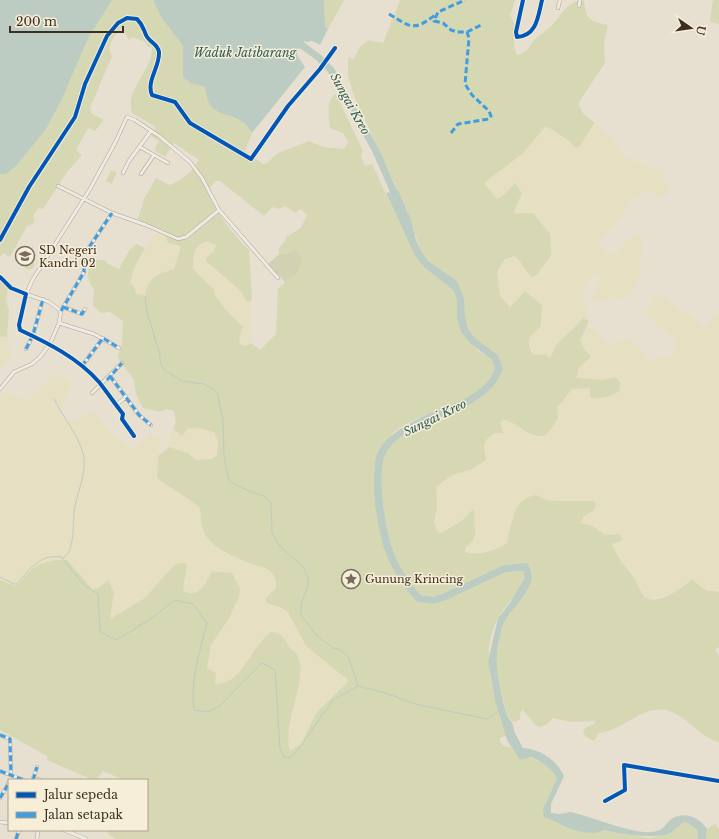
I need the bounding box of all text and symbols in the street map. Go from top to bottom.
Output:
scale bar [10,8,123,34]
north arrow [671,8,711,48]
text: 200 m [16,14,57,29]
text: U [693,24,709,37]
water label: Waduk Jatibarang [194,45,298,60]
water label: Sungai Kreo [327,70,374,137]
place label: SD Negeri Kandri 02 [39,243,97,270]
school or university icon: SD Negeri Kandri 02 [14,245,36,267]
water label: Sungai Kreo [401,396,469,439]
place icon: Gunung Krincing [340,568,362,590]
place label: Gunung Krincing [365,572,463,586]
legend [8,779,148,831]
text: Jalur sepeda [42,787,118,802]
text: Jalan setapak [42,807,124,822]

